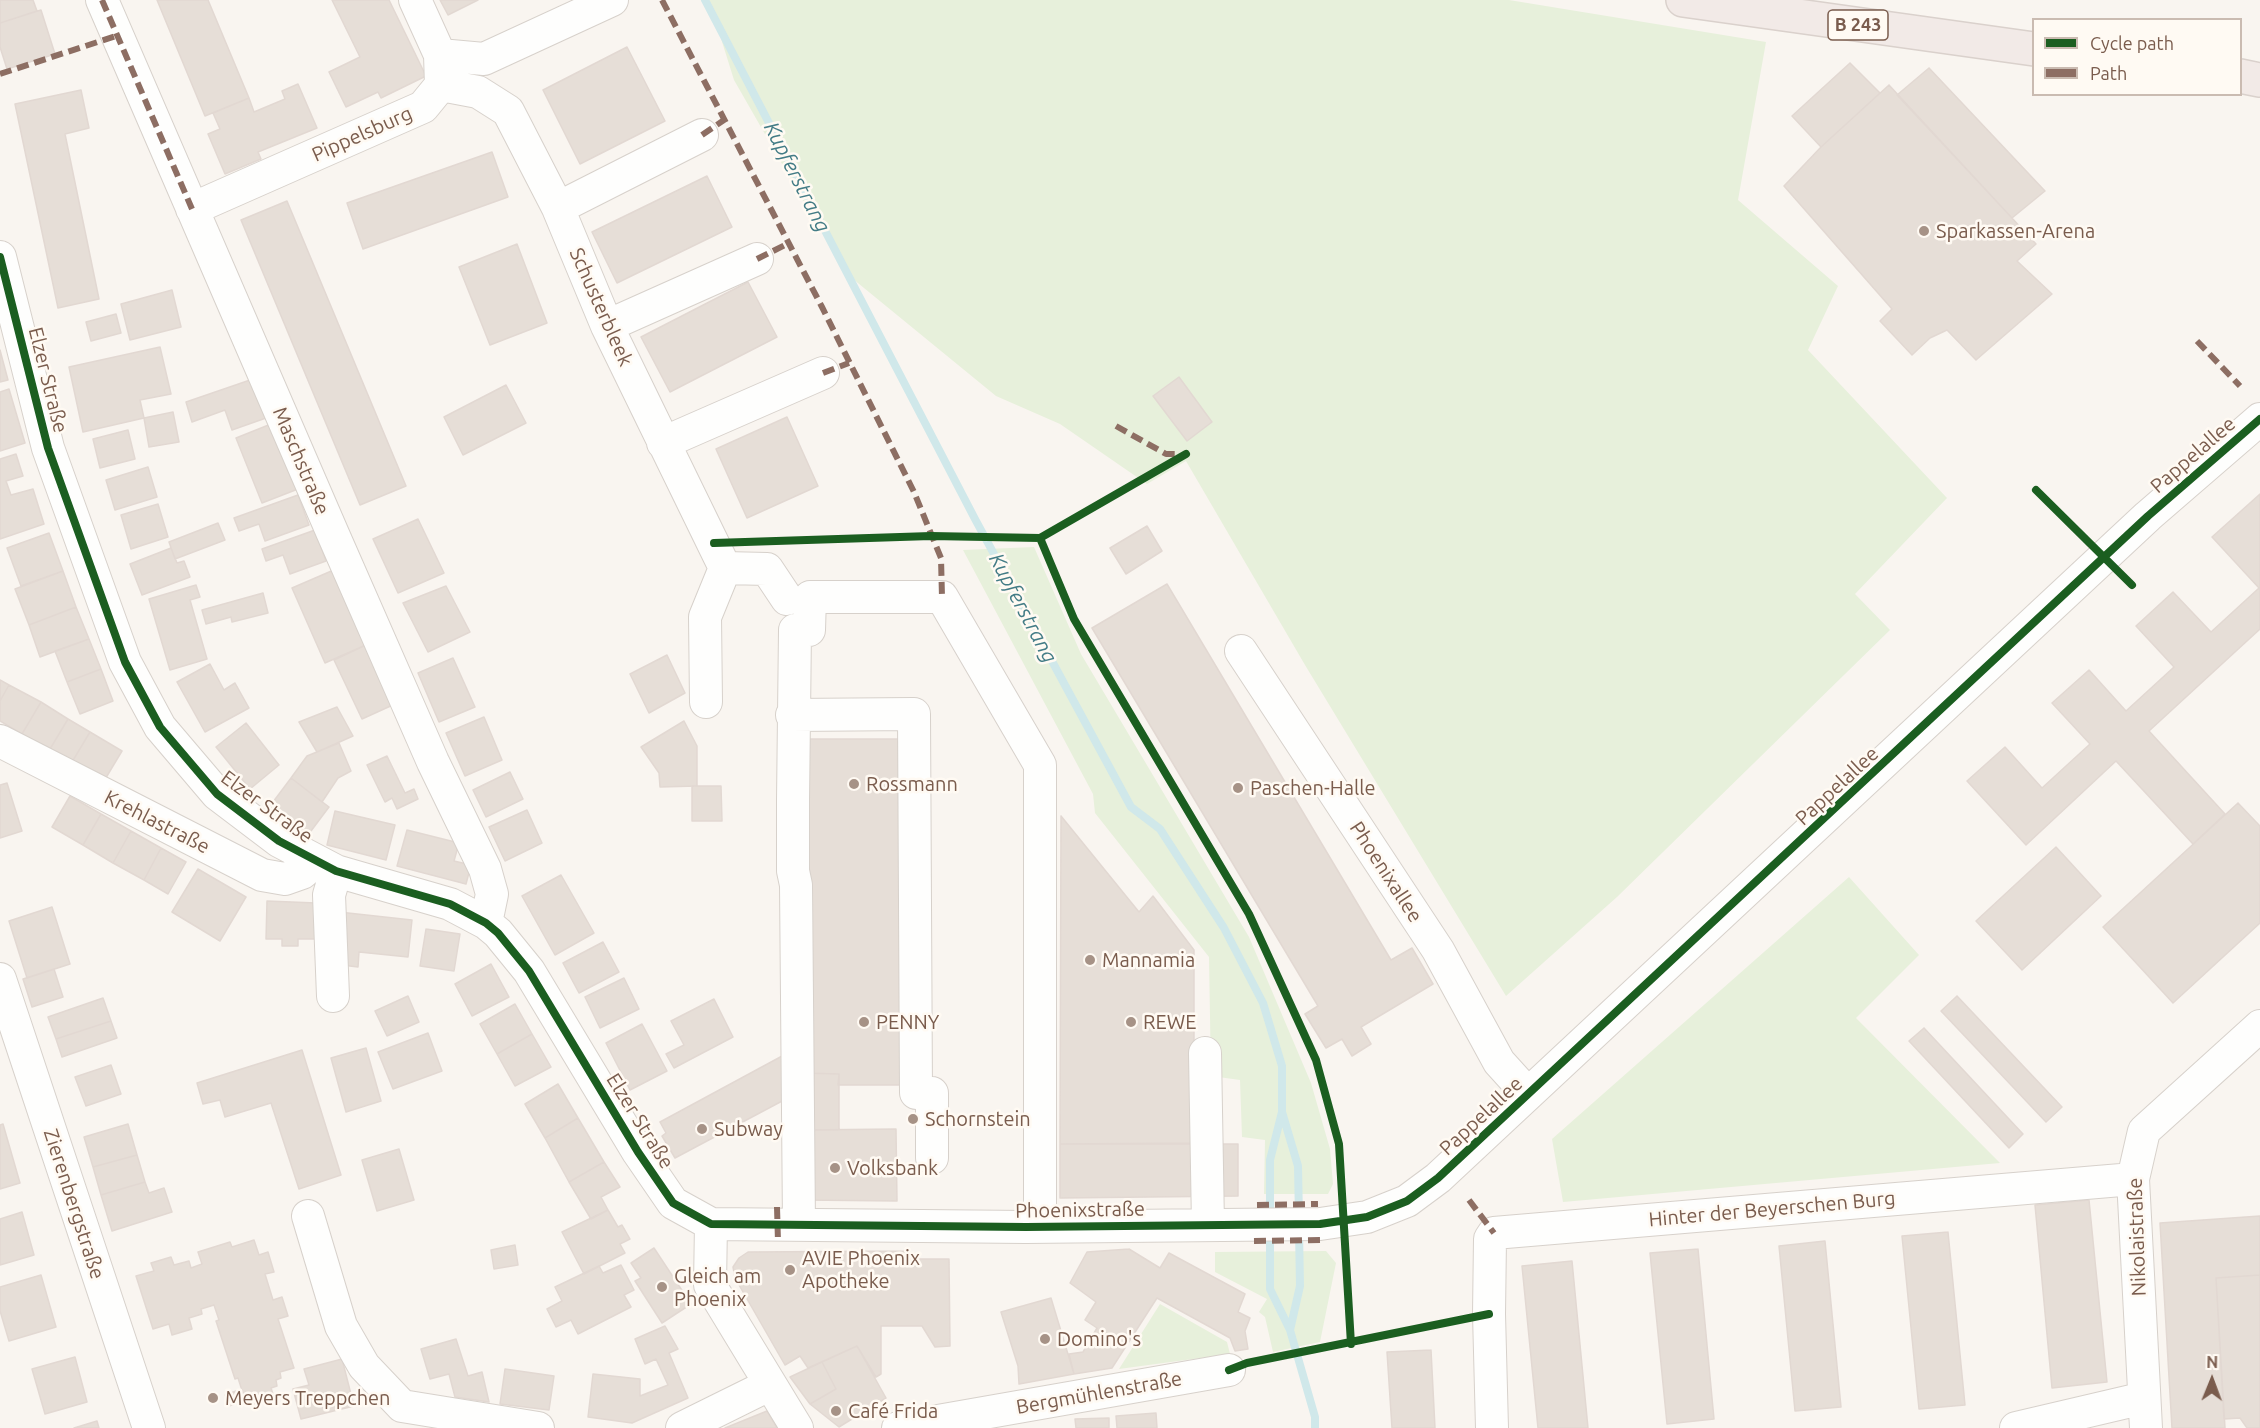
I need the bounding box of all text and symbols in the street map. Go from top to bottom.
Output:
road number: B 243 [1828,10,1888,40]
legend [2032,18,2242,96]
text: Cycle path [2090,33,2174,53]
text: Path [2090,63,2127,83]
street label: Pippelsburg [308,101,416,167]
water label: Kupferstrang [758,118,836,236]
place label: Sparkassen-Arena [1936,219,2095,243]
marker: Sparkassen-Arena [1917,224,1931,238]
street label: Schusterbleek [564,244,638,370]
street label: Elzer Straße [23,325,73,435]
street label: Maschstraße [268,404,334,518]
street label: Pappelallee [2146,412,2240,498]
water label: Kupferstrang [984,549,1062,667]
street label: Pappelallee [1791,742,1883,830]
street label: Elzer Straße [216,766,318,848]
place label: Rossmann [866,772,958,796]
place label: Paschen-Halle [1250,776,1375,800]
marker: Rossmann [847,777,861,791]
marker: Paschen-Halle [1231,781,1245,795]
street label: Krehlastraße [100,785,214,859]
street label: Phoenixallee [1345,817,1427,927]
place label: Mannamia [1102,948,1195,972]
marker: Mannamia [1083,953,1097,967]
place label: PENNY [876,1010,939,1034]
place label: REWE [1143,1010,1196,1034]
marker: PENNY [857,1015,871,1029]
marker: REWE [1124,1015,1138,1029]
street label: Elzer Straße [601,1069,679,1173]
street label: Pappelallee [1435,1072,1527,1160]
place label: Schornstein [925,1107,1031,1131]
marker: Schornstein [906,1112,920,1126]
place label: Subway [714,1117,783,1141]
marker: Subway [695,1122,709,1136]
street label: Zierenbergstraße [38,1126,110,1282]
place label: Volksbank [847,1156,938,1180]
marker: Volksbank [828,1161,842,1175]
street label: Nikolaistraße [2123,1177,2151,1297]
street label: Hinter der Beyerschen Burg [1648,1186,1896,1232]
street label: Phoenixstraße [1015,1197,1145,1223]
place label: AVIE Phoenix Apotheke [802,1246,920,1293]
marker: AVIE Phoenix Apotheke [783,1263,797,1277]
place label: Gleich am Phoenix [674,1264,761,1311]
marker: Gleich am Phoenix [655,1280,669,1294]
place label: Domino's [1057,1327,1141,1351]
marker: Domino's [1038,1332,1052,1346]
north arrow [2182,1350,2242,1410]
text: N [2206,1353,2218,1371]
street label: Bergmühlenstraße [1014,1367,1184,1419]
place label: Meyers Treppchen [225,1386,391,1410]
marker: Meyers Treppchen [206,1391,220,1405]
place label: Café Frida [848,1399,938,1423]
marker: Café Frida [829,1404,843,1418]

